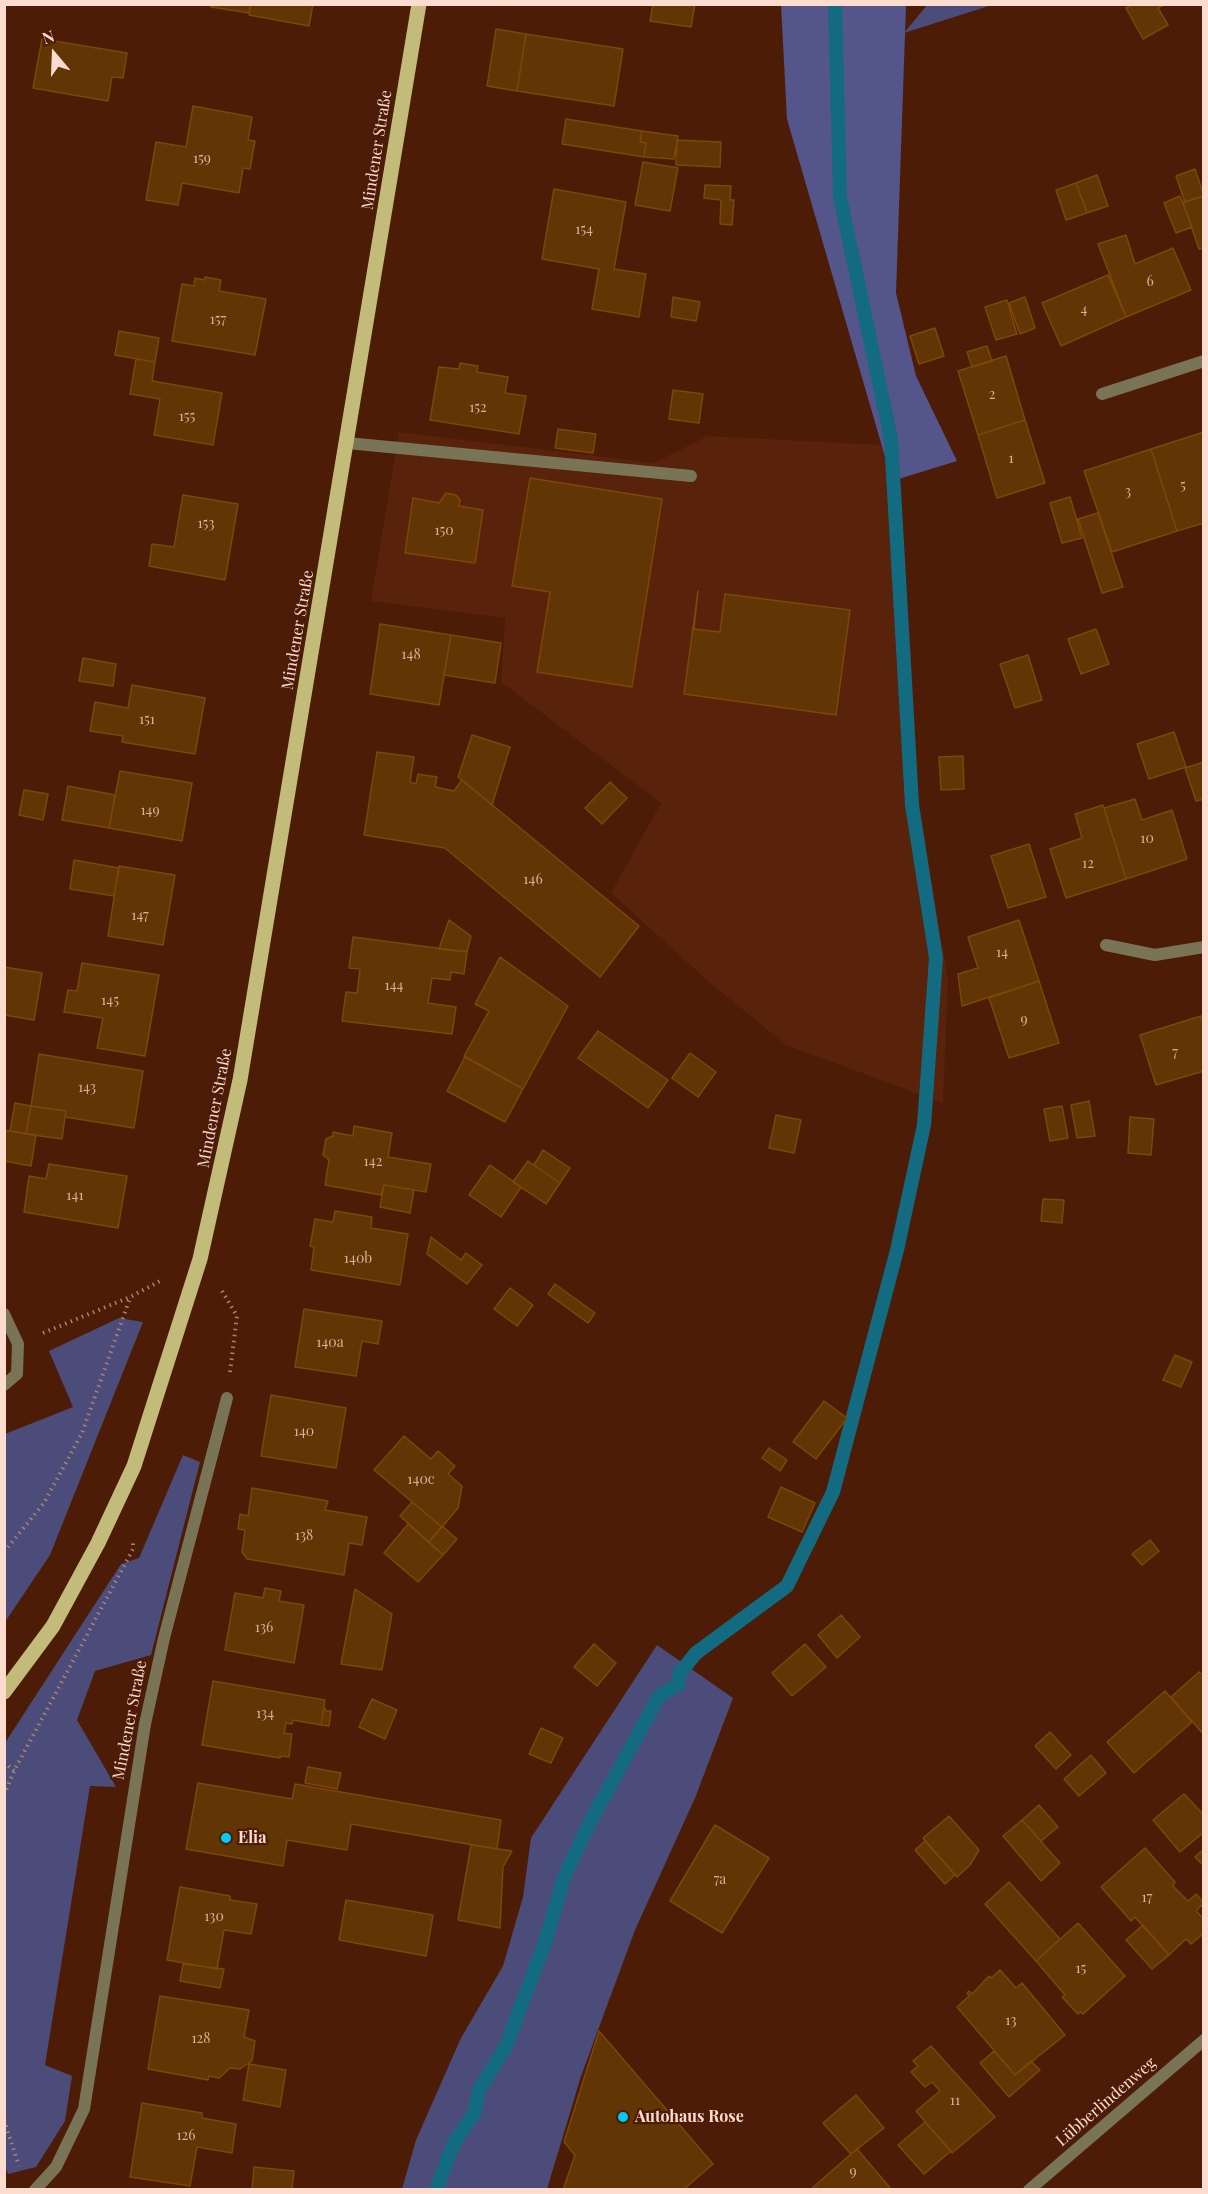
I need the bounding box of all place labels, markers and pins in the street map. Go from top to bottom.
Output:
place label: Elia [238,1828,266,1848]
marker: Elia [219,1831,233,1845]
place label: Autohaus Rose [635,2107,744,2127]
marker: Autohaus Rose [616,2110,630,2124]

